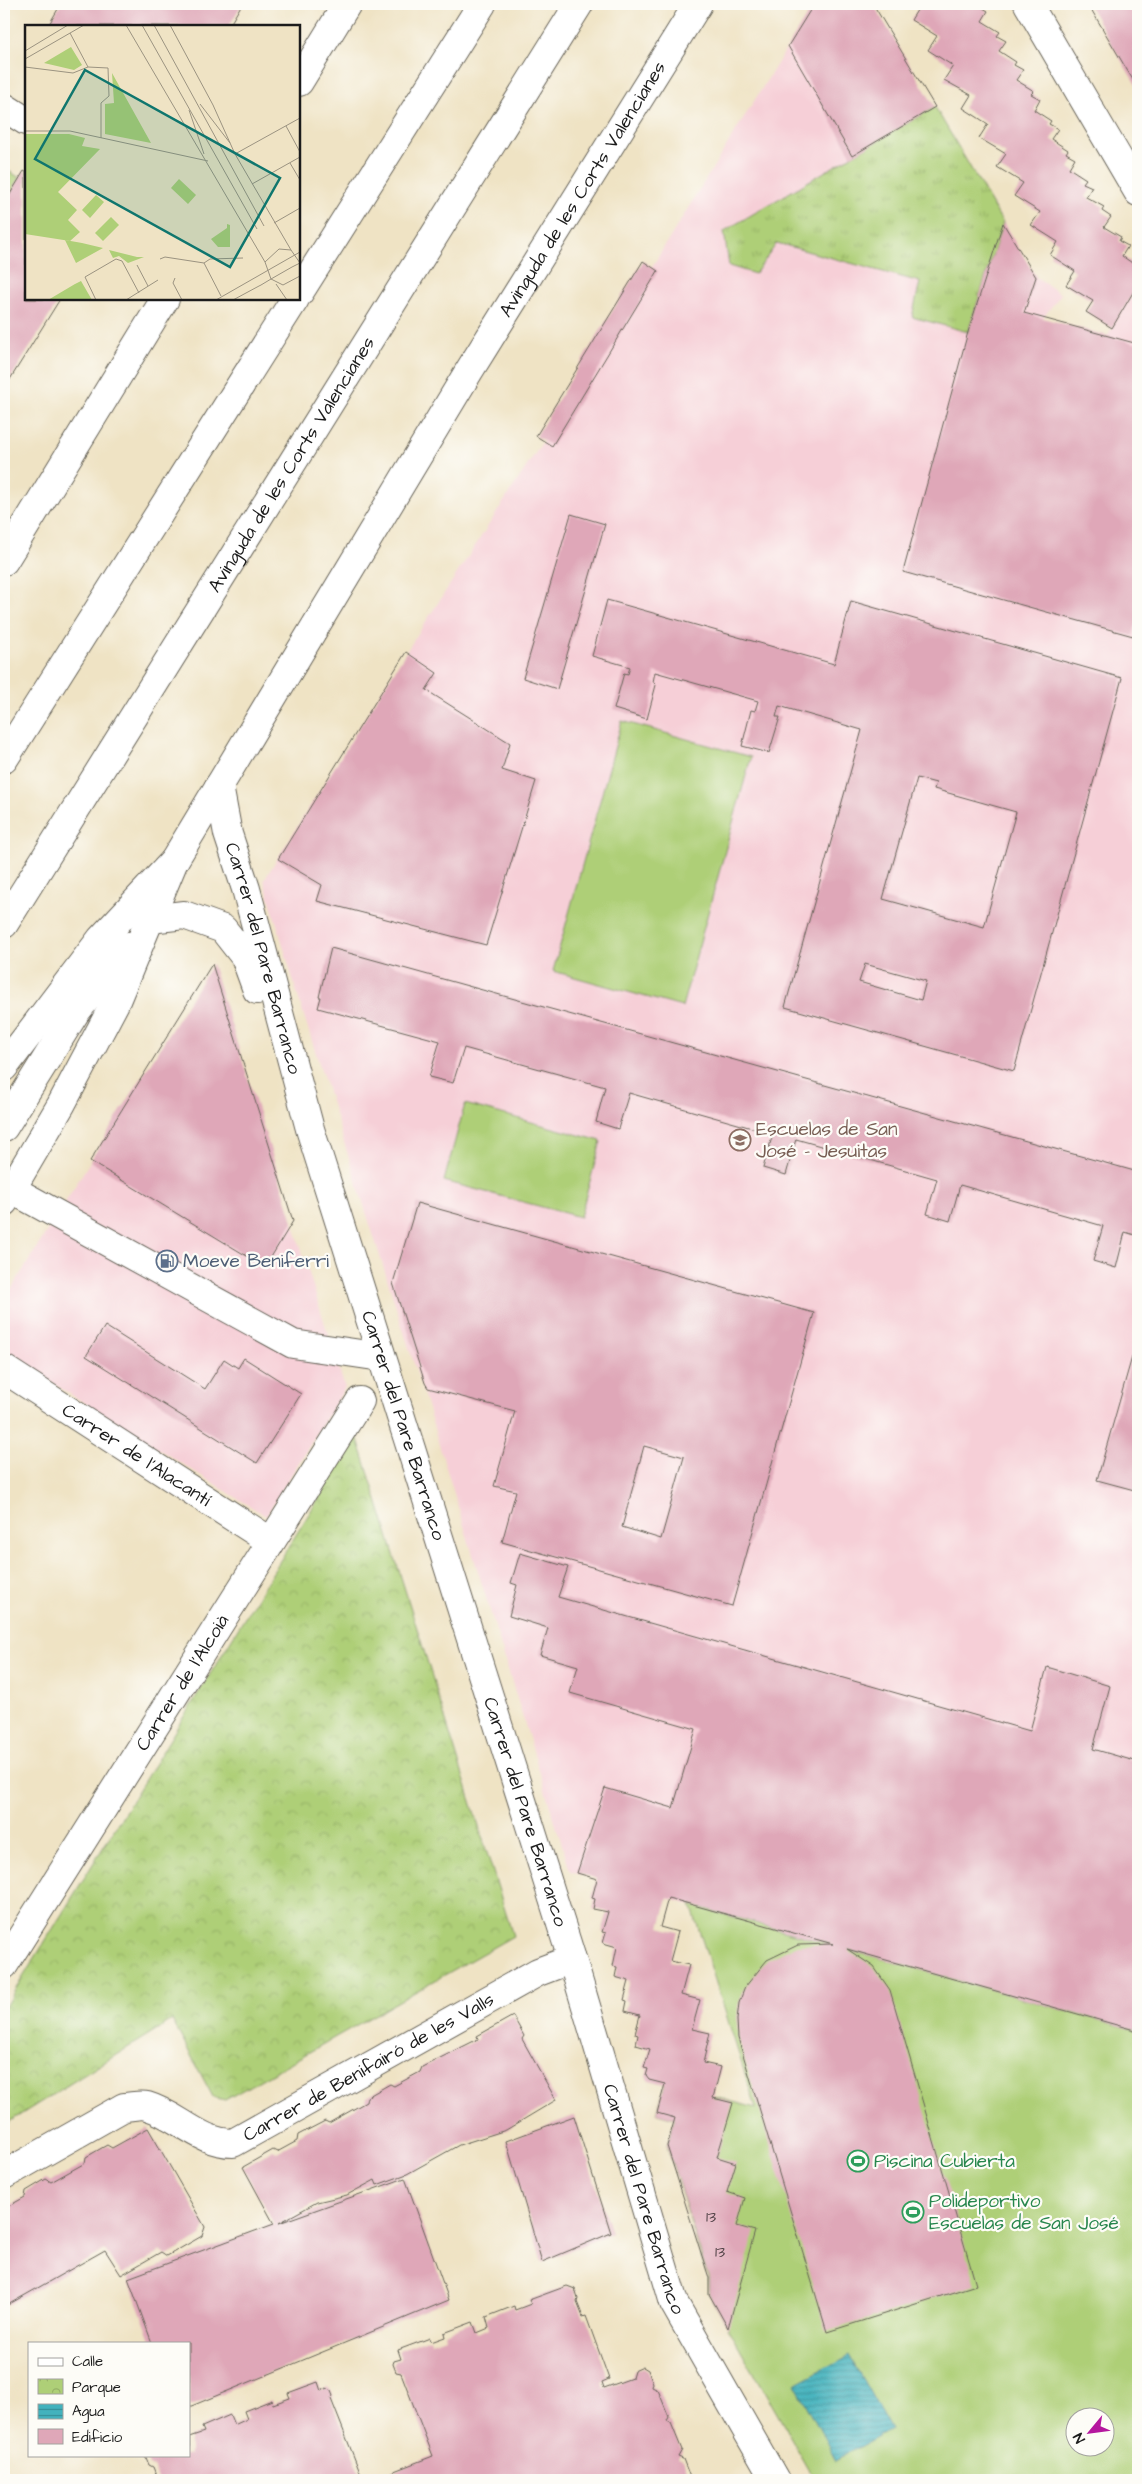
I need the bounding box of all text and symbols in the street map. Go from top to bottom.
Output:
inset map [25,25,300,300]
street label: Avinguda de les Corts Valencianes [492,56,672,322]
street label: Avinguda de les Corts Valencianes [201,331,381,597]
street label: Carrer del Pare Barranco [218,839,308,1077]
place label: Escuelas de San José - Jesuitas [756,1116,898,1165]
school or university icon: Escuelas de San José - Jesuitas [728,1128,752,1152]
place label: Moeve Beniferri [183,1248,329,1275]
fuel station icon: Moeve Beniferri [155,1249,179,1273]
street label: Carrer del Pare Barranco [355,1307,453,1544]
street label: Carrer de l'Alacantí [57,1397,217,1513]
street label: Carrer de l'Alcoià [129,1609,236,1756]
street label: Carrer del Pare Barranco [477,1694,574,1930]
street label: Carrer de Benifairó de les Valls [238,1986,499,2148]
street label: Carrer del Pare Barranco [596,2081,692,2320]
place label: Piscina Cubierta [874,2148,1015,2175]
sports icon: Piscina Cubierta [846,2149,870,2173]
place label: Polideportivo Escuelas de San José [929,2188,1119,2237]
sports icon: Polideportivo Escuelas de San José [901,2200,925,2224]
house number: 13 [706,2206,716,2228]
house number: 13 [715,2241,725,2263]
legend [28,2342,190,2456]
text: Calle [72,2351,103,2372]
text: Parque [72,2377,121,2398]
text: Agua [72,2401,105,2423]
north arrow [1064,2406,1114,2456]
text: Edificio [72,2427,123,2448]
text: N [1069,2429,1090,2447]

